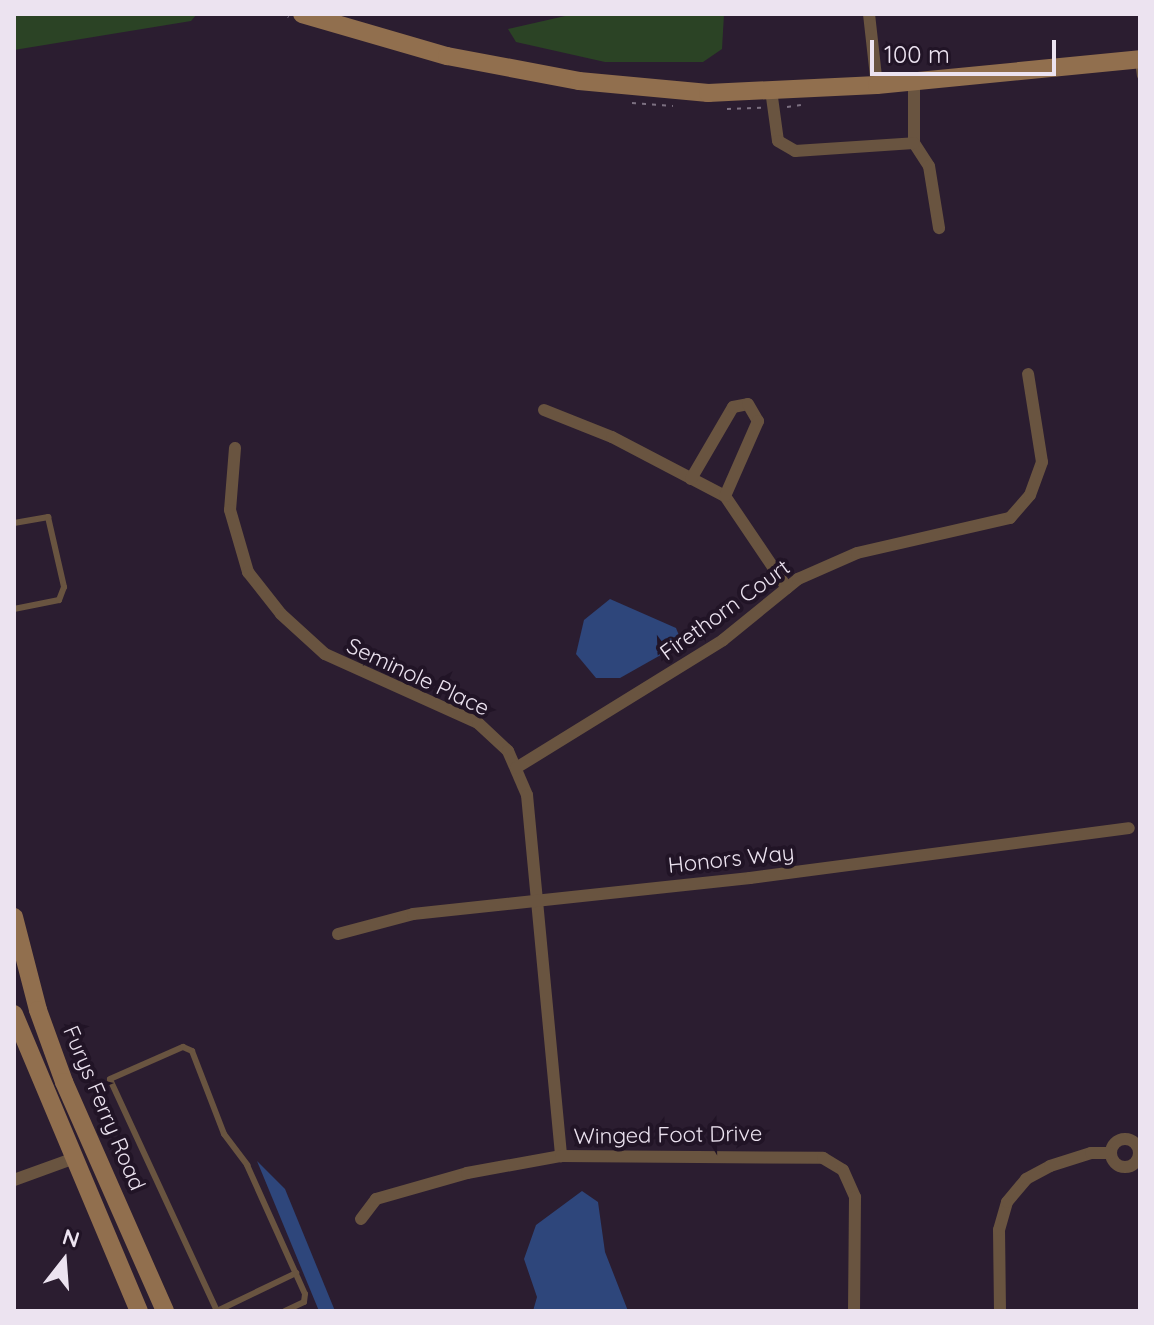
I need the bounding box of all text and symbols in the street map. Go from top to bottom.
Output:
scale bar [874,24,1060,74]
text: 100 m [884,39,950,69]
street label: Firethorn Court [655,554,795,666]
street label: Seminole Place [343,632,493,722]
street label: Honors Way [667,839,795,879]
street label: Furys Ferry Road [57,1022,151,1194]
street label: Winged Foot Drive [573,1120,763,1150]
north arrow [24,1221,104,1301]
text: N [59,1222,83,1254]

